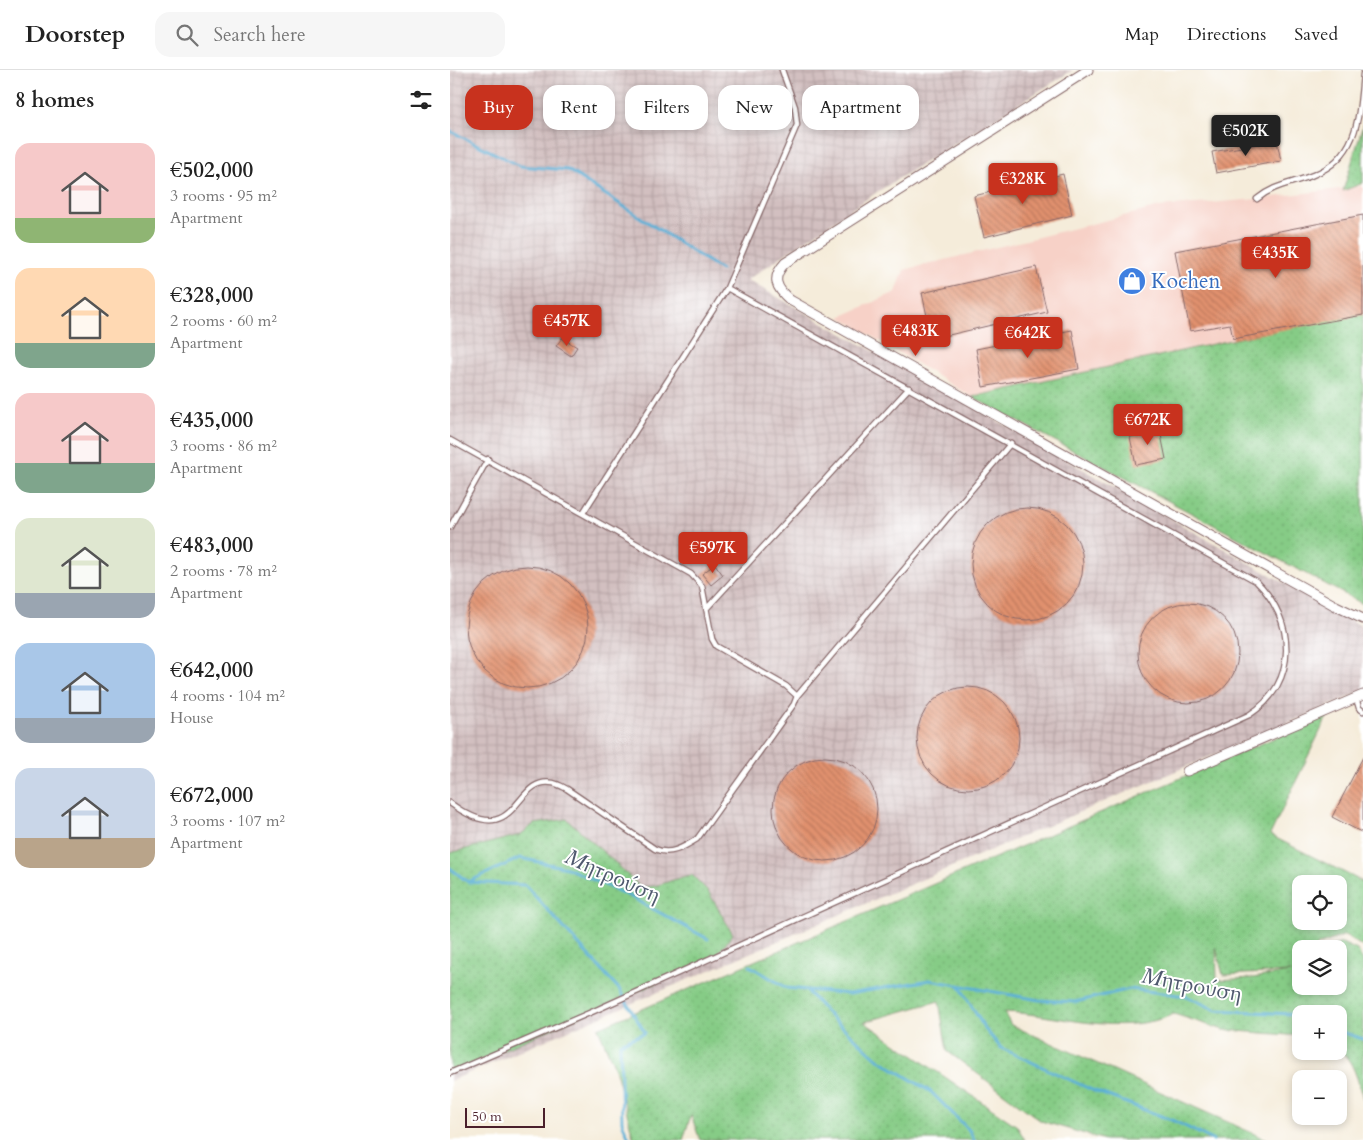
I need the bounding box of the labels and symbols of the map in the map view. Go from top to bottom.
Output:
pin: €502K [1211,114,1281,157]
pin: €328K [988,162,1058,205]
pin: €435K [1241,236,1311,279]
shop icon: Kochen [1117,266,1147,296]
place label: Kochen [1151,267,1221,296]
pin: €457K [532,304,602,347]
pin: €483K [881,314,951,357]
pin: €642K [993,316,1063,359]
pin: €672K [1113,404,1183,446]
pin: €597K [678,532,748,574]
water label: Μητρούση [560,842,665,910]
water label: Μητρούση [1139,961,1244,1009]
scale bar [465,1105,545,1128]

